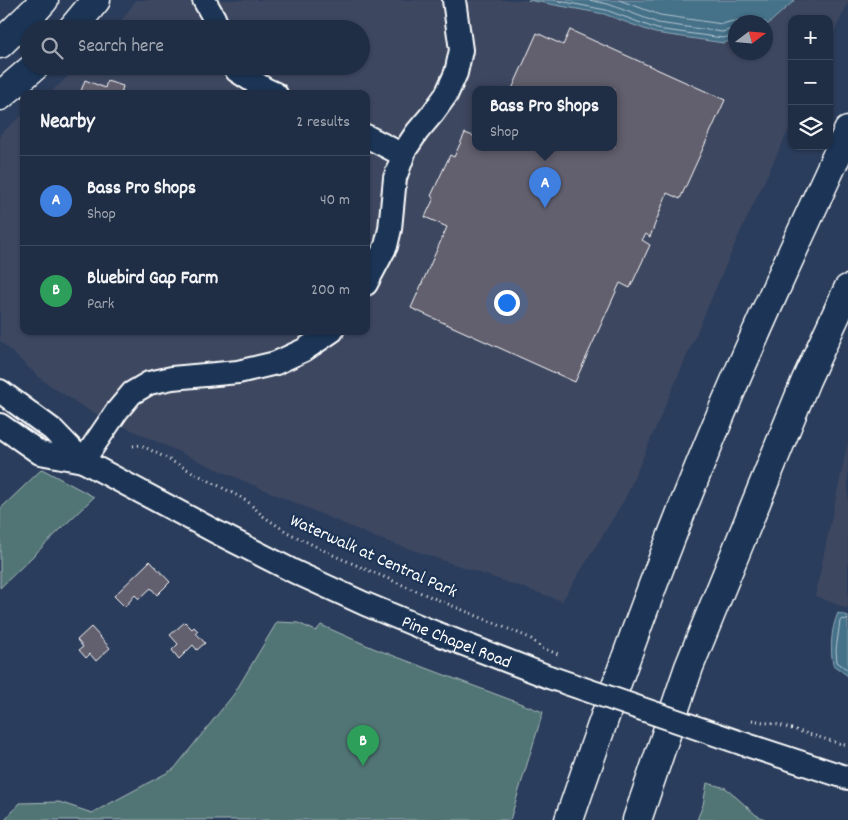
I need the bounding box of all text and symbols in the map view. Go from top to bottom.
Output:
north arrow [728,15,773,60]
map controls [788,15,833,150]
button: + [788,15,833,60]
search box [20,20,370,75]
icon: search [38,34,66,62]
text: Search here [78,34,164,61]
button: − [788,60,833,105]
popup [472,86,617,151]
text: Bass Pro Shops [490,94,599,121]
button: layers [788,105,833,150]
text: Nearby [40,108,95,138]
text: 2 results [296,111,350,134]
text: Shop [490,121,519,144]
pin: A [529,167,561,208]
text: Bass Pro Shops [87,176,196,203]
text: A [52,189,60,212]
text: 40 m [320,189,350,212]
text: Shop [87,203,116,226]
text: Bluebird Gap Farm [87,266,218,293]
text: B [52,279,60,302]
text: 200 m [311,279,350,302]
your location [494,290,520,316]
text: Park [87,293,114,316]
street label: Waterwalk at Central Park [285,509,461,606]
street label: Pine Chapel Road [397,610,515,676]
pin: B [347,725,379,766]

